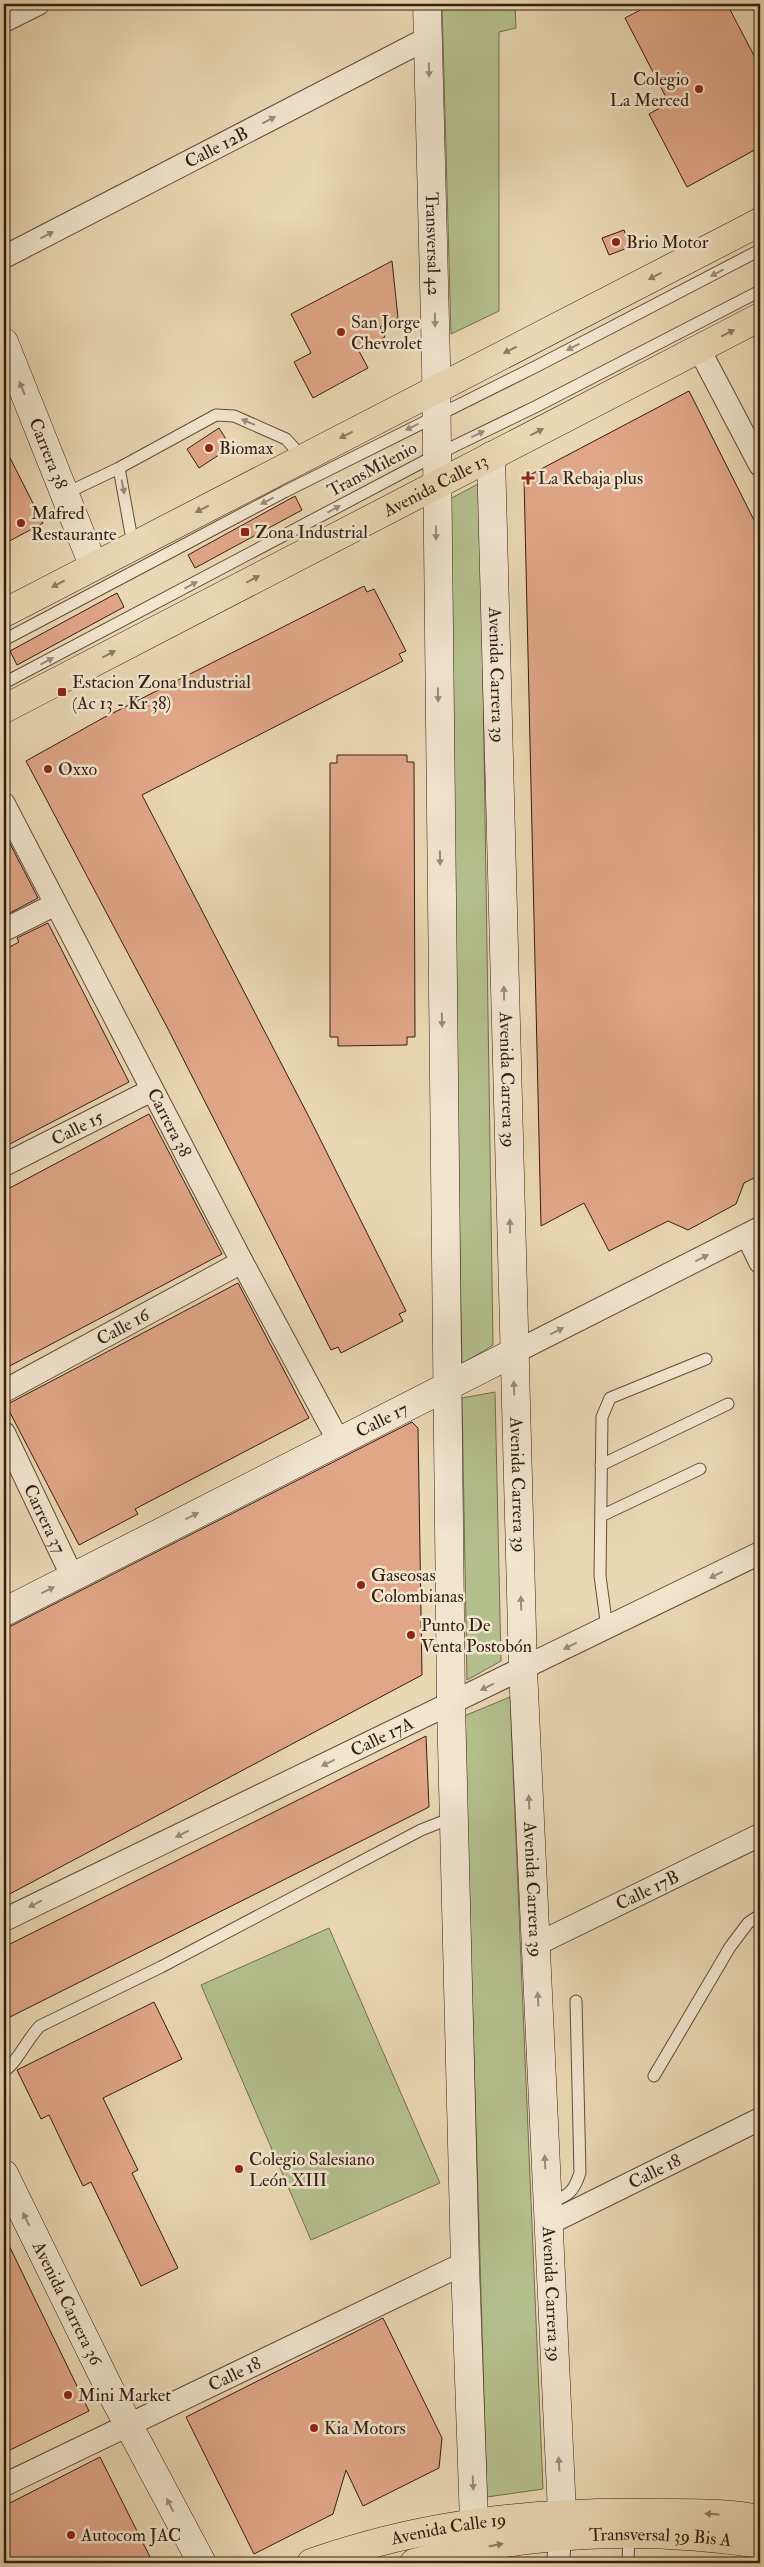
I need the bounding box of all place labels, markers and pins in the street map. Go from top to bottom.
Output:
place label: Colegio La Merced [610,68,689,112]
marker: Colegio La Merced [693,83,705,95]
place label: Brio Motor [626,231,709,254]
marker: Brio Motor [610,236,622,248]
place label: San Jorge Chevrolet [351,311,422,355]
marker: San Jorge Chevrolet [335,326,347,338]
place label: Biomax [219,437,273,460]
marker: Biomax [203,442,215,454]
place label: La Rebaja plus [538,467,643,490]
marker: La Rebaja plus [522,472,534,484]
place label: Mafred Restaurante [31,502,117,546]
marker: Mafred Restaurante [15,517,27,529]
place label: Zona Industrial [255,521,368,544]
marker: Zona Industrial [239,526,251,538]
place label: Estacion Zona Industrial (Ac 13 - Kr 38) [72,671,251,715]
marker: Estacion Zona Industrial (Ac 13 - Kr 38) [56,686,68,698]
place label: Oxxo [58,758,97,781]
marker: Oxxo [42,763,54,775]
place label: Gaseosas Colombianas [371,1564,464,1608]
marker: Gaseosas Colombianas [355,1579,367,1591]
place label: Punto De Venta Postobón [421,1614,532,1658]
marker: Punto De Venta Postobón [405,1629,417,1641]
place label: Colegio Salesiano León XIII [249,2148,375,2192]
marker: Colegio Salesiano León XIII [233,2163,245,2175]
place label: Mini Market [78,2384,171,2407]
marker: Mini Market [62,2389,74,2401]
place label: Kia Motors [324,2417,406,2440]
marker: Kia Motors [308,2422,320,2434]
place label: Autocom JAC [80,2524,181,2547]
marker: Autocom JAC [65,2529,77,2541]

